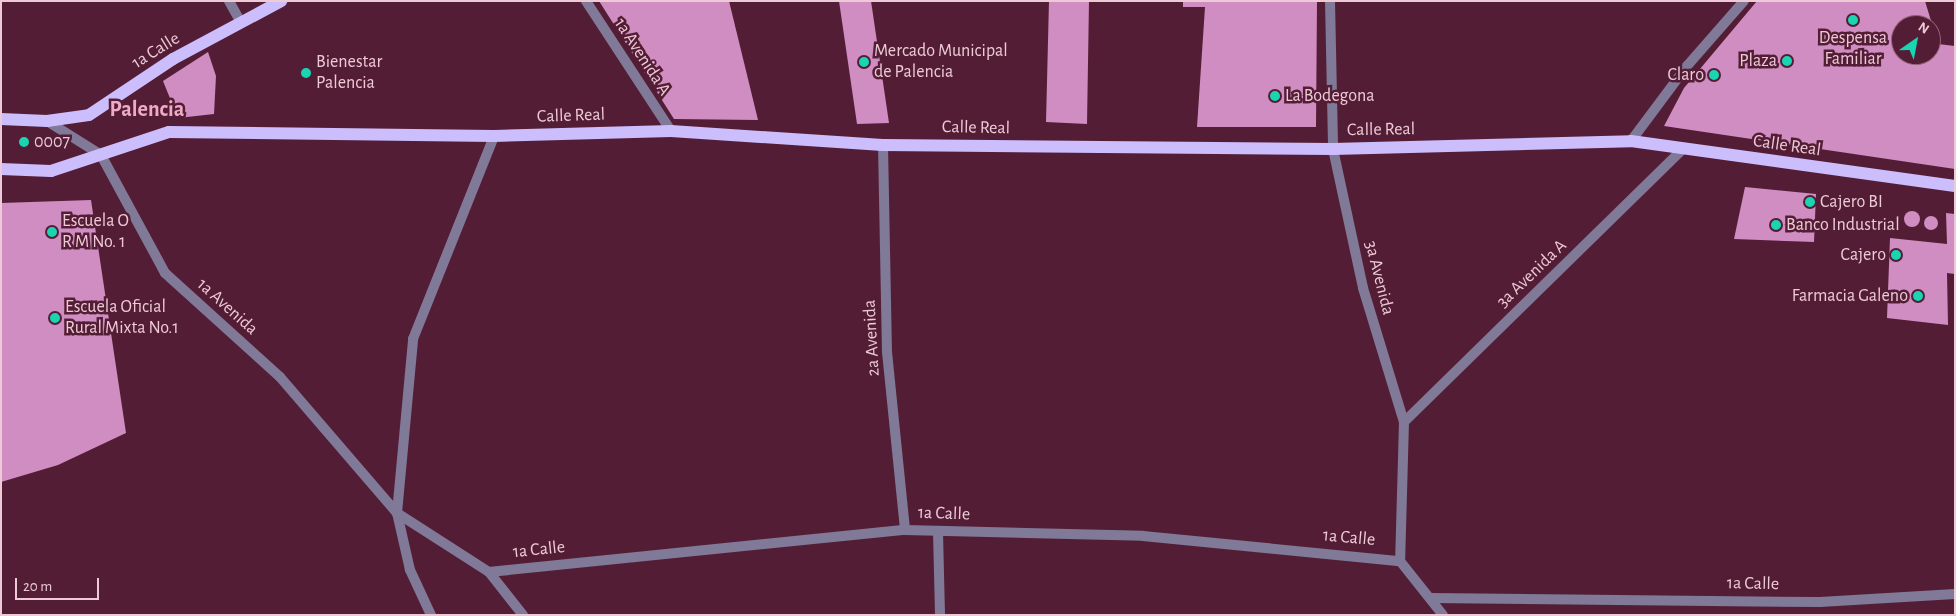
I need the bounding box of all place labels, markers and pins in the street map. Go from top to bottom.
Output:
marker: Despensa Familiar [1847,14,1859,26]
place label: Despensa Familiar [1819,28,1887,70]
place label: Mercado Municipal de Palencia [874,41,1008,84]
place label: Plaza [1739,50,1777,72]
place label: Bienestar Palencia [316,52,382,94]
marker: Plaza [1781,55,1793,67]
marker: Mercado Municipal de Palencia [858,56,870,68]
place label: Claro [1667,64,1704,86]
marker: Bienestar Palencia [300,67,312,79]
marker: Claro [1708,69,1720,81]
place label: La Bodegona [1285,85,1375,107]
marker: La Bodegona [1269,90,1281,102]
place label: 0007 [34,131,70,153]
marker: 0007 [18,136,30,148]
place label: Cajero BI [1820,191,1883,213]
marker: Cajero BI [1804,196,1816,208]
place label: Escuela O R M No. 1 [62,211,129,253]
place label: Banco Industrial [1786,214,1900,236]
marker: Banco Industrial [1770,219,1782,231]
marker: Escuela O R M No. 1 [46,226,58,238]
place label: Cajero [1841,244,1886,266]
marker: Cajero [1890,249,1902,261]
place label: Farmacia Galeno [1792,285,1908,307]
marker: Farmacia Galeno [1912,290,1924,302]
place label: Escuela Oficial Rural Mixta No.1 [65,297,179,340]
marker: Escuela Oficial Rural Mixta No.1 [49,312,61,324]

